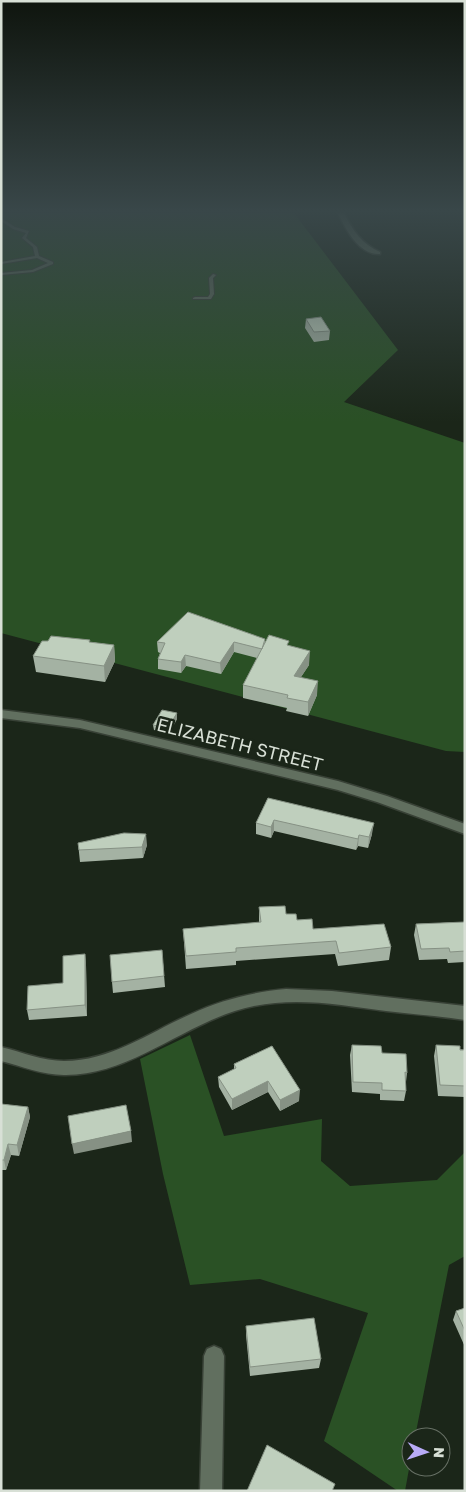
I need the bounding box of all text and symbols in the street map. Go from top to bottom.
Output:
street label: ELIZABETH STREET [155,713,325,775]
north arrow [401,1427,451,1477]
text: N [431,1447,448,1458]

